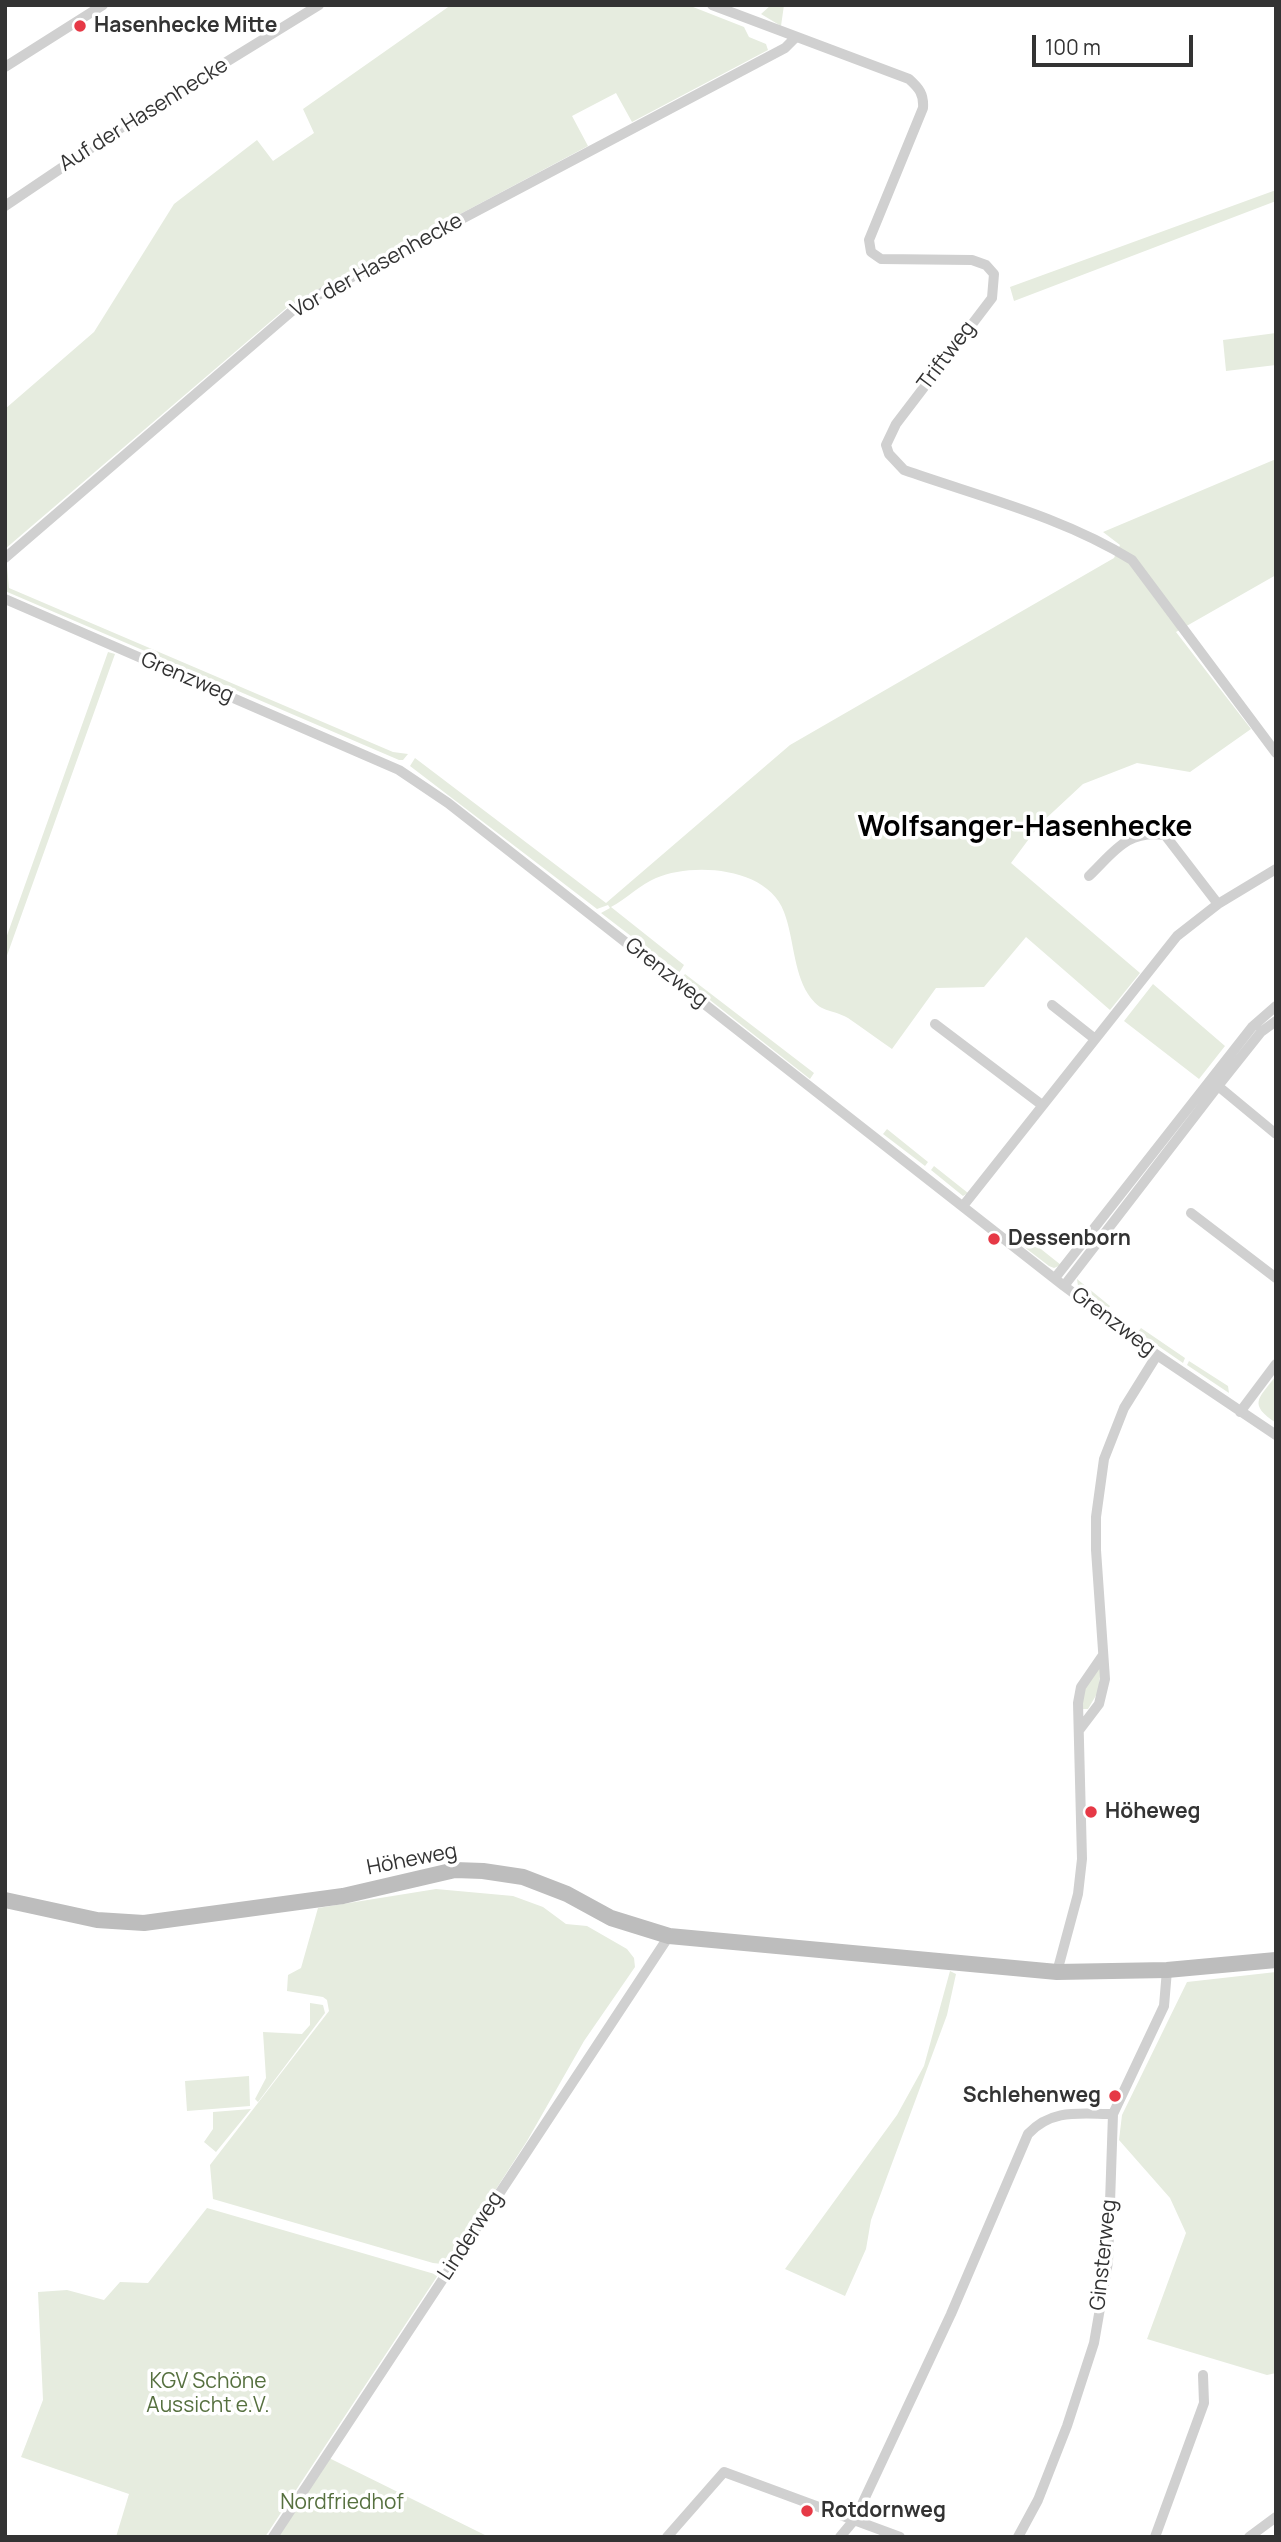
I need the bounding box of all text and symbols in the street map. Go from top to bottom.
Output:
place label: Hasenhecke Mitte [94,13,277,39]
marker: Hasenhecke Mitte [72,18,88,34]
scale bar [1036,21,1197,65]
text: 100 m [1045,33,1101,61]
street label: Auf der Hasenhecke [55,53,233,177]
street label: Vor der Hasenhecke [287,208,467,324]
street label: Triftweg [913,316,981,396]
street label: Grenzweg [137,647,237,709]
district label: Wolfsanger-Hasenhecke [858,811,1192,845]
street label: Grenzweg [620,933,712,1013]
place label: Dessenborn [1008,1226,1131,1252]
marker: Dessenborn [986,1231,1002,1247]
street label: Grenzweg [1066,1282,1160,1362]
place label: Höheweg [1105,1799,1200,1825]
marker: Höheweg [1083,1804,1099,1820]
street label: Höheweg [365,1839,459,1881]
place label: Schlehenweg [963,2083,1101,2109]
marker: Schlehenweg [1107,2088,1123,2104]
street label: Linderweg [433,2187,509,2285]
street label: Ginsterweg [1086,2198,1122,2312]
park label: KGV Schöne Aussicht e.V. [146,2369,270,2419]
park label: Nordfriedhof [280,2490,404,2516]
place label: Rotdornweg [821,2498,946,2524]
marker: Rotdornweg [799,2503,815,2519]

